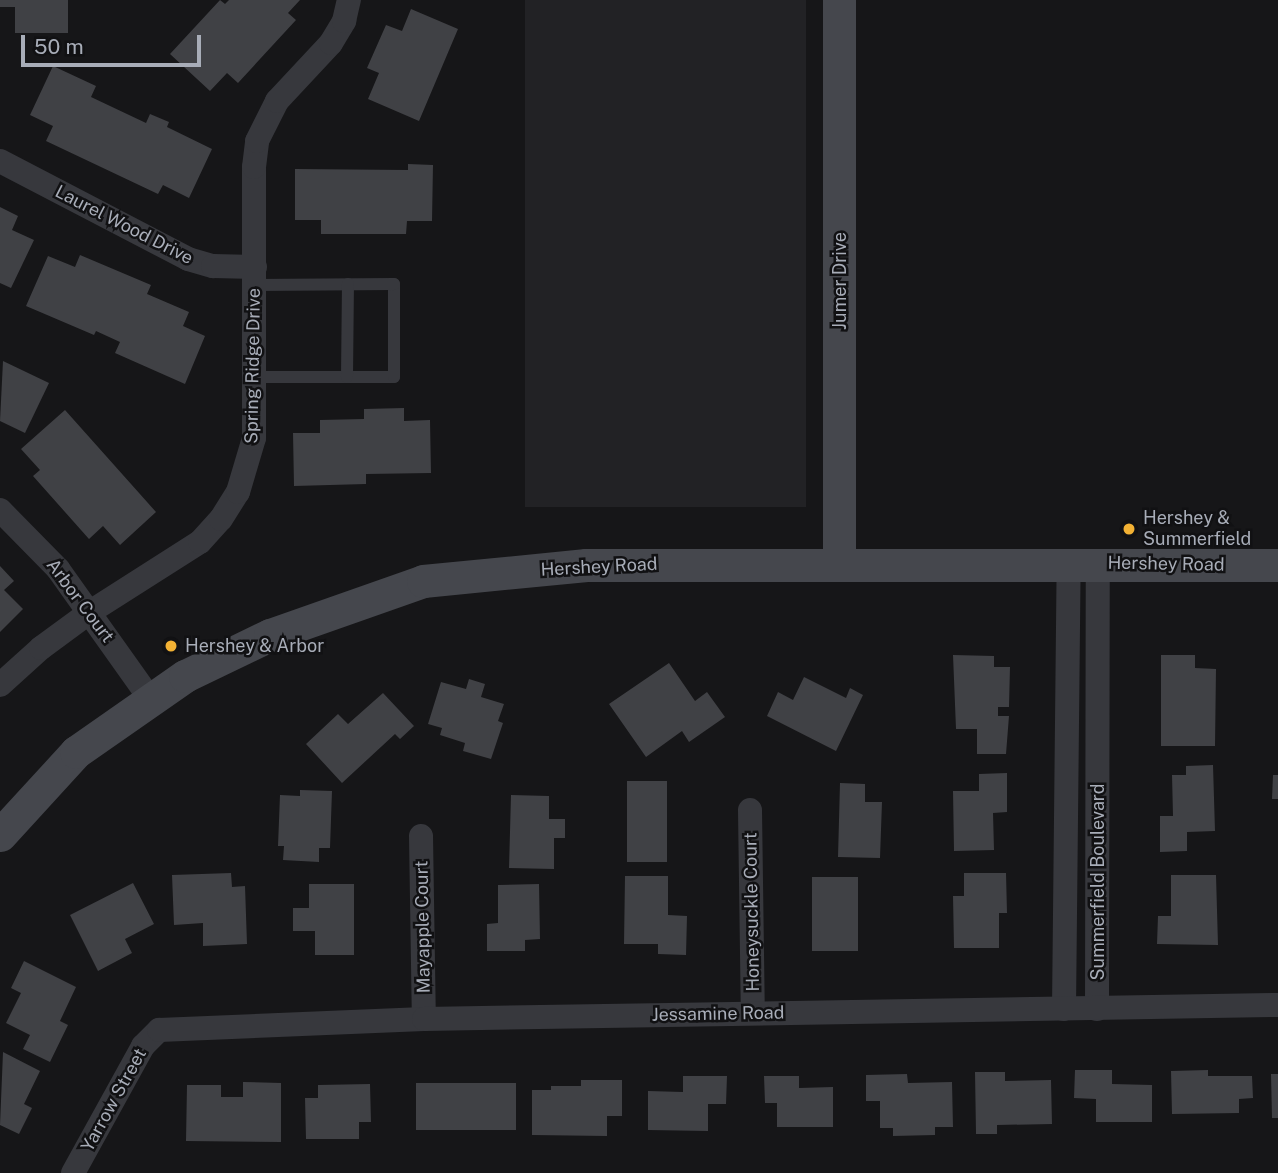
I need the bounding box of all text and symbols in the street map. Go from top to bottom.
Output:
scale bar [24,21,205,65]
text: 50 m [34,34,84,59]
street label: Laurel Wood Drive [51,181,197,269]
street label: Jumer Drive [829,232,851,330]
street label: Spring Ridge Drive [241,288,265,444]
place label: Hershey & Summerfield [1143,508,1251,550]
marker: Hershey & Summerfield [1121,521,1137,537]
street label: Hershey Road [1107,552,1225,576]
street label: Hershey Road [540,553,658,581]
street label: Arbor Court [42,555,118,647]
place label: Hershey & Arbor [185,635,324,657]
marker: Hershey & Arbor [163,638,179,654]
street label: Summerfield Boulevard [1087,784,1109,980]
street label: Honeysuckle Court [740,832,764,992]
street label: Mayapple Court [411,860,435,994]
street label: Jessamine Road [651,1002,785,1026]
street label: Yarrow Street [77,1045,151,1155]

